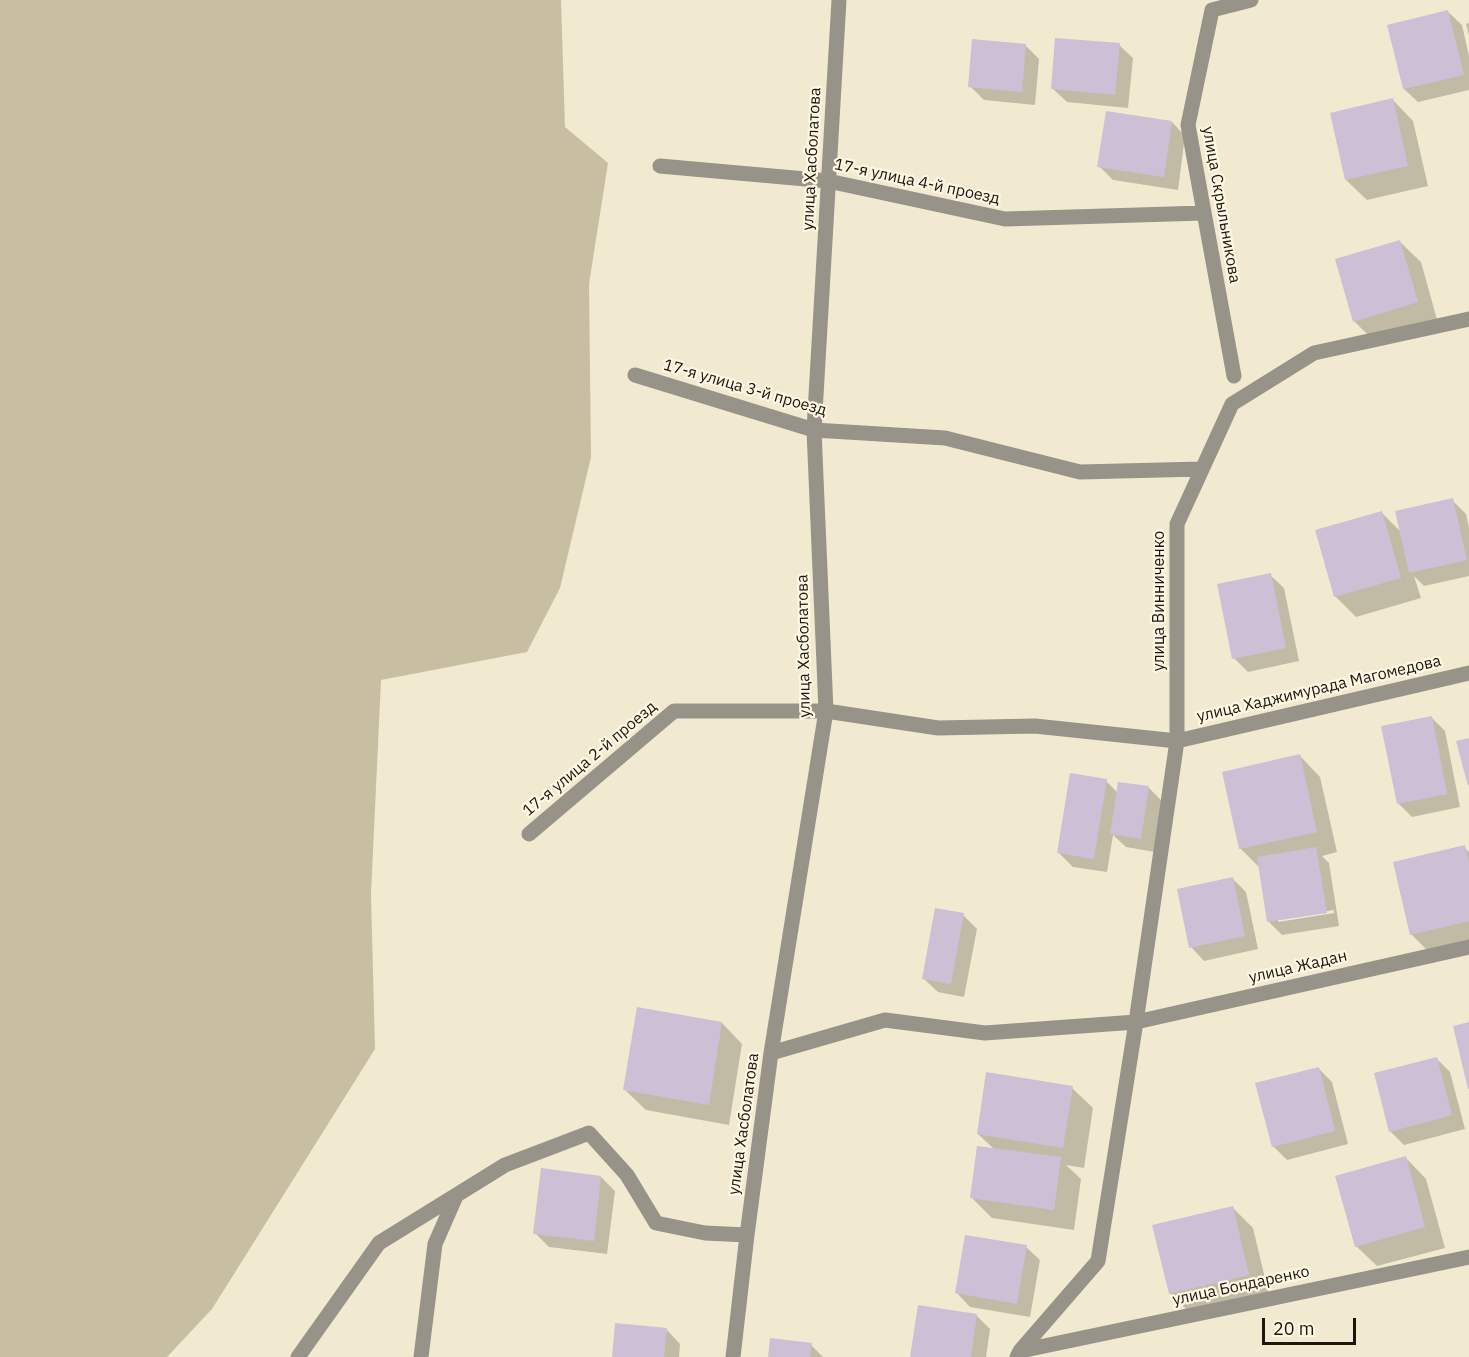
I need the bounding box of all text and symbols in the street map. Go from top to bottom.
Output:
street label: улица Хасболатова [799,87,825,231]
street label: улица Скрыльникова [1198,125,1244,285]
street label: 17-я улица 4-й проезд [832,155,1002,209]
street label: 17-я улица 3-й проезд [661,355,829,421]
street label: улица Винниченко [1149,531,1169,671]
street label: улица Хасболатова [793,574,815,718]
street label: улица Хаджимурада Магомедова [1195,652,1443,726]
street label: 17-я улица 2-й проезд [519,697,661,821]
street label: улица Жадан [1247,946,1349,988]
street label: улица Хасболатова [725,1052,763,1196]
street label: улица Бондаренко [1171,1262,1311,1310]
scale bar [1265,1306,1360,1344]
text: 20 m [1273,1317,1315,1340]

